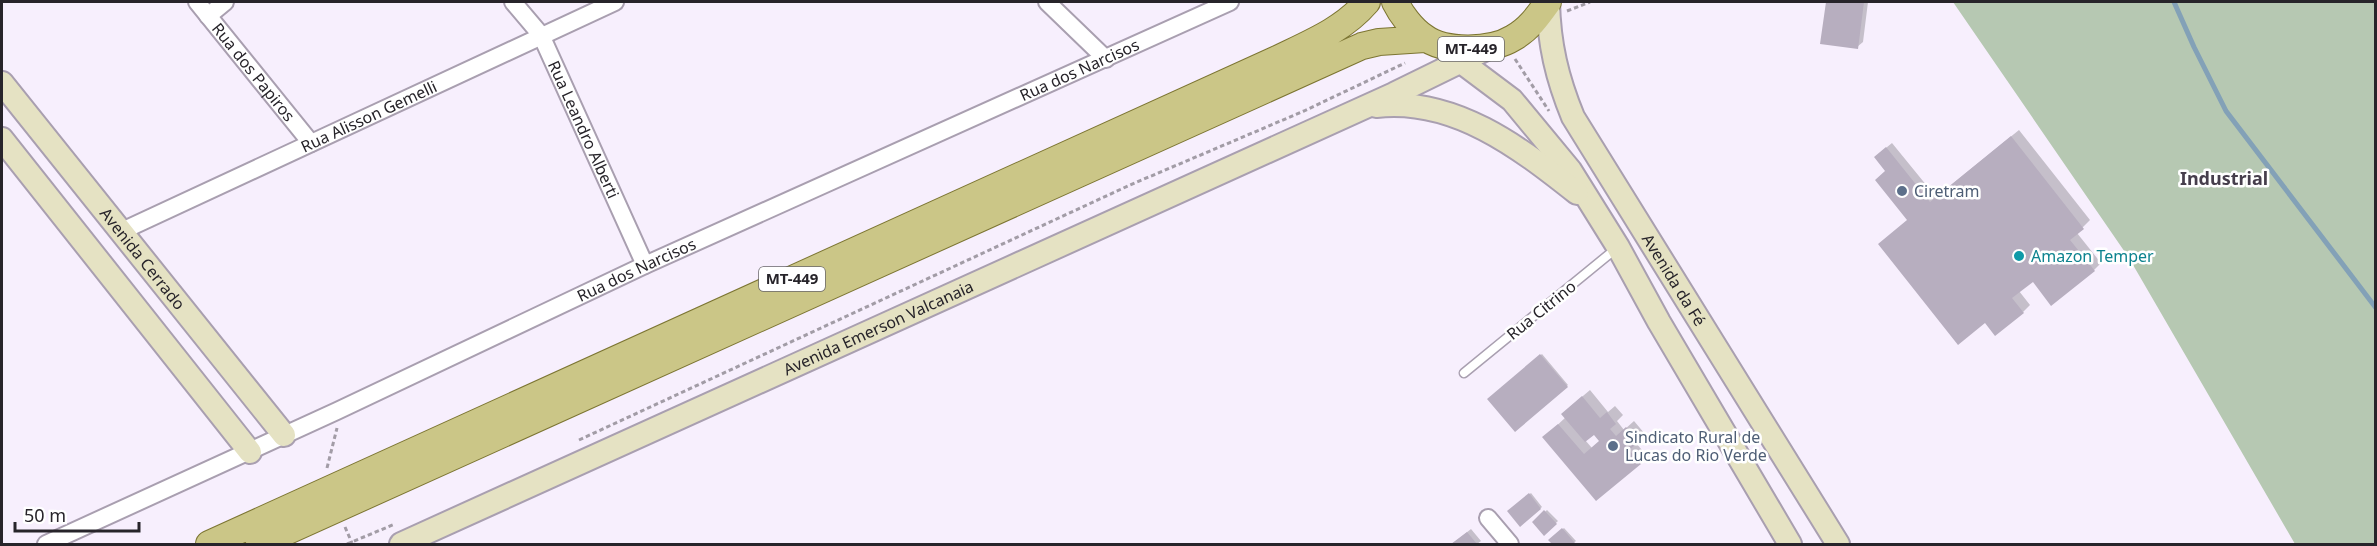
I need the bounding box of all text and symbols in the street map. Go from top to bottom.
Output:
street label: Rua dos Papiros [207,18,300,126]
street label: Rua dos Narcisos [1016,33,1143,106]
road number: MT-449 [1438,37,1504,61]
street label: Rua Leandro Alberti [543,57,624,202]
street label: Rua Alisson Gemelli [297,75,440,158]
district label: Industrial [2180,166,2268,190]
place label: Ciretram [1914,180,1980,202]
marker: Ciretram [1895,184,1909,198]
street label: Avenida Cerrado [95,203,190,314]
street label: Avenida da Fé [1637,230,1711,330]
street label: Rua dos Narcisos [573,233,699,307]
place label: Amazon Temper [2031,245,2154,267]
marker: Amazon Temper [2012,249,2026,263]
road number: MT-449 [759,267,825,291]
street label: Avenida Emerson Valcanaia [780,275,977,380]
street label: Rua Citrino [1502,275,1580,345]
place label: Sindicato Rural de Lucas do Rio Verde [1625,426,1767,466]
marker: Sindicato Rural de Lucas do Rio Verde [1606,439,1620,453]
scale bar [15,495,140,533]
text: 50 m [24,503,66,527]

